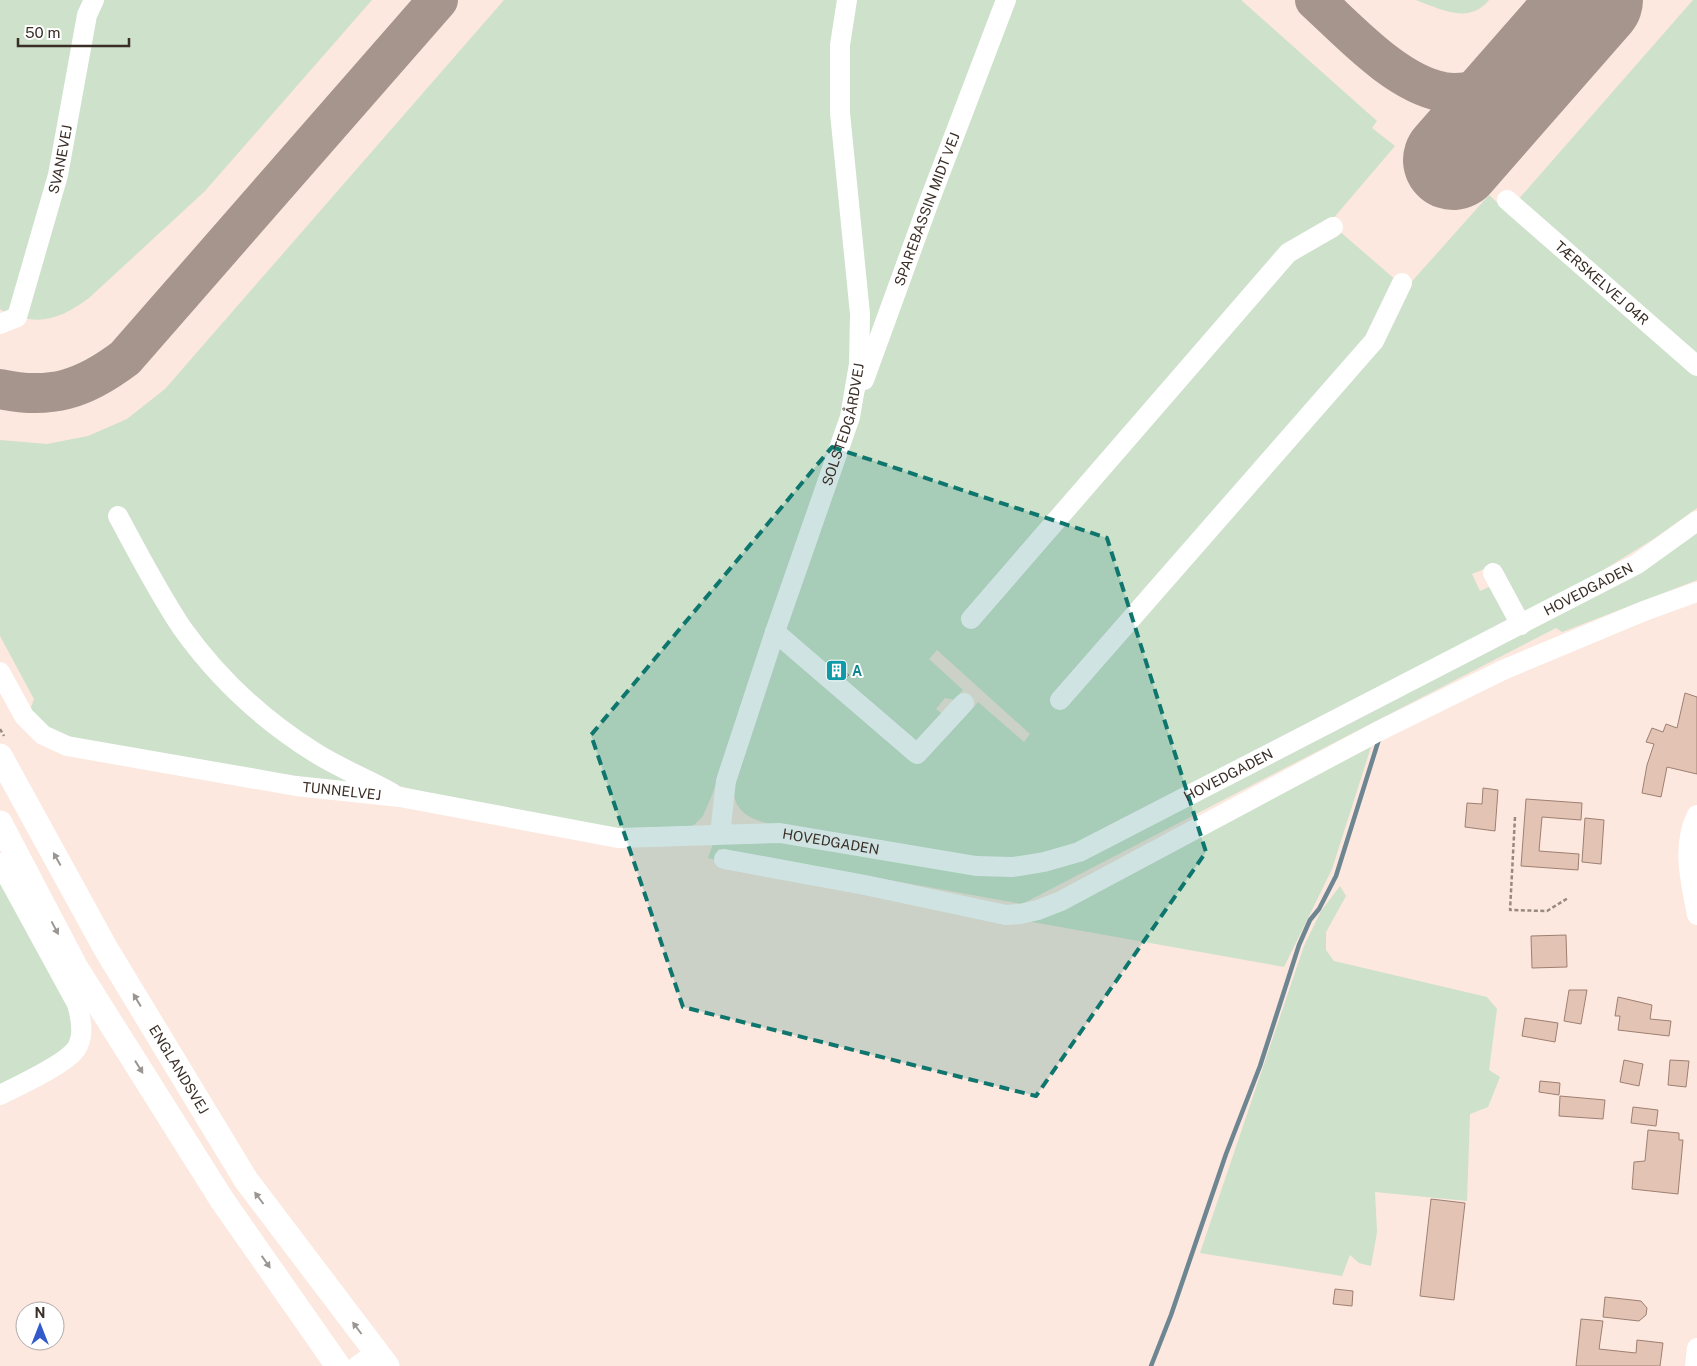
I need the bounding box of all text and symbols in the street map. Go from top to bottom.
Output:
scale bar [18,15,129,47]
text: 50 m [25,24,60,41]
street label: SVANEVEJ [45,124,75,196]
street label: SPAREBASSIN MIDT VEJ [891,130,963,288]
street label: TÆRSKELVEJ 04R [1552,238,1652,328]
street label: SOLSTEDGÅRDVEJ [819,362,867,488]
street label: HOVEDGADEN [1541,560,1635,619]
building icon: A [824,659,848,683]
place label: A [852,663,862,679]
street label: HOVEDGADEN [1181,745,1276,805]
street label: TUNNELVEJ [302,779,382,803]
street label: HOVEDGADEN [781,826,881,858]
one-way arrow [52,852,61,865]
one-way arrow [51,922,60,935]
one-way arrow [132,993,142,1006]
street label: ENGLANDSVEJ [146,1022,212,1117]
one-way arrow [135,1061,144,1074]
one-way arrow [254,1191,264,1205]
one-way arrow [261,1255,271,1269]
north arrow [15,1301,65,1351]
text: N [35,1305,45,1321]
one-way arrow [351,1322,362,1335]

